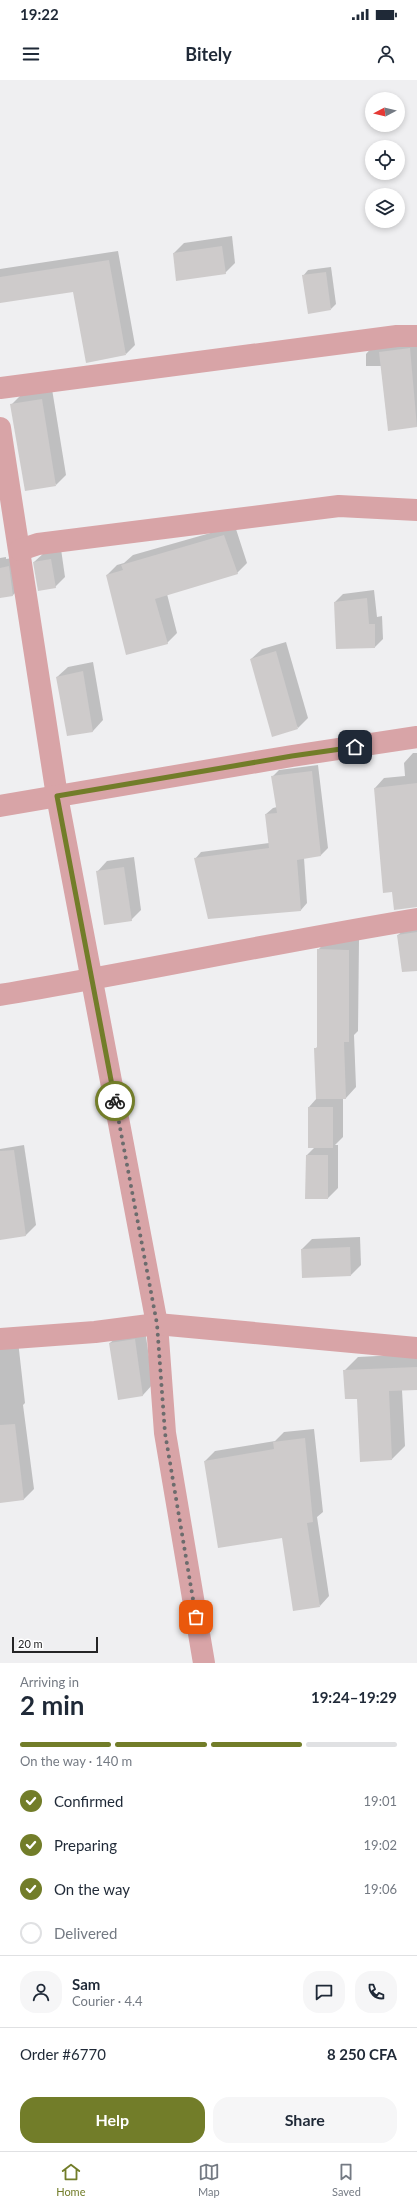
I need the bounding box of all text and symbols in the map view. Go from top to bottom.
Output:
text: 19:22 [20,5,59,23]
icon: menu [20,43,42,65]
text: Bitely [185,43,232,65]
icon: person [375,43,397,65]
north arrow [365,92,405,132]
map controls [365,92,405,228]
button: locate [365,140,405,180]
button: layers [365,188,405,228]
pin [338,730,372,764]
icon: home [344,736,366,758]
courier [95,1081,135,1121]
icon: bike [104,1090,126,1112]
pin [179,1600,213,1634]
icon: bag [185,1606,207,1628]
scale bar [12,1635,98,1654]
text: 20 m [18,1637,43,1650]
text: Arriving in [20,1674,79,1690]
text: 19:24–19:29 [311,1688,397,1706]
text: 2 min [20,1689,84,1721]
text: On the way · 140 m [20,1753,132,1769]
icon: check [20,1790,42,1812]
text: Confirmed [54,1792,123,1810]
text: 19:01 [364,1793,397,1809]
icon: check [20,1834,42,1856]
text: Preparing [54,1836,117,1854]
text: 19:02 [364,1837,397,1853]
icon: check [20,1878,42,1900]
text: On the way [54,1880,130,1898]
text: 19:06 [364,1881,397,1897]
text: Delivered [54,1924,117,1942]
button: person [20,1971,62,2013]
button: chat [303,1971,345,2013]
button: phone [355,1971,397,2013]
text: Sam [72,1975,100,1993]
text: Courier · 4.4 [72,1993,143,2009]
text: Order #6770 [20,2045,106,2063]
text: 8 250 CFA [327,2045,397,2063]
button: Help [20,2097,205,2143]
button: Share [213,2097,397,2143]
tab: Home [56,2161,85,2198]
tab: Map [198,2161,220,2198]
tab: Saved [332,2161,361,2198]

